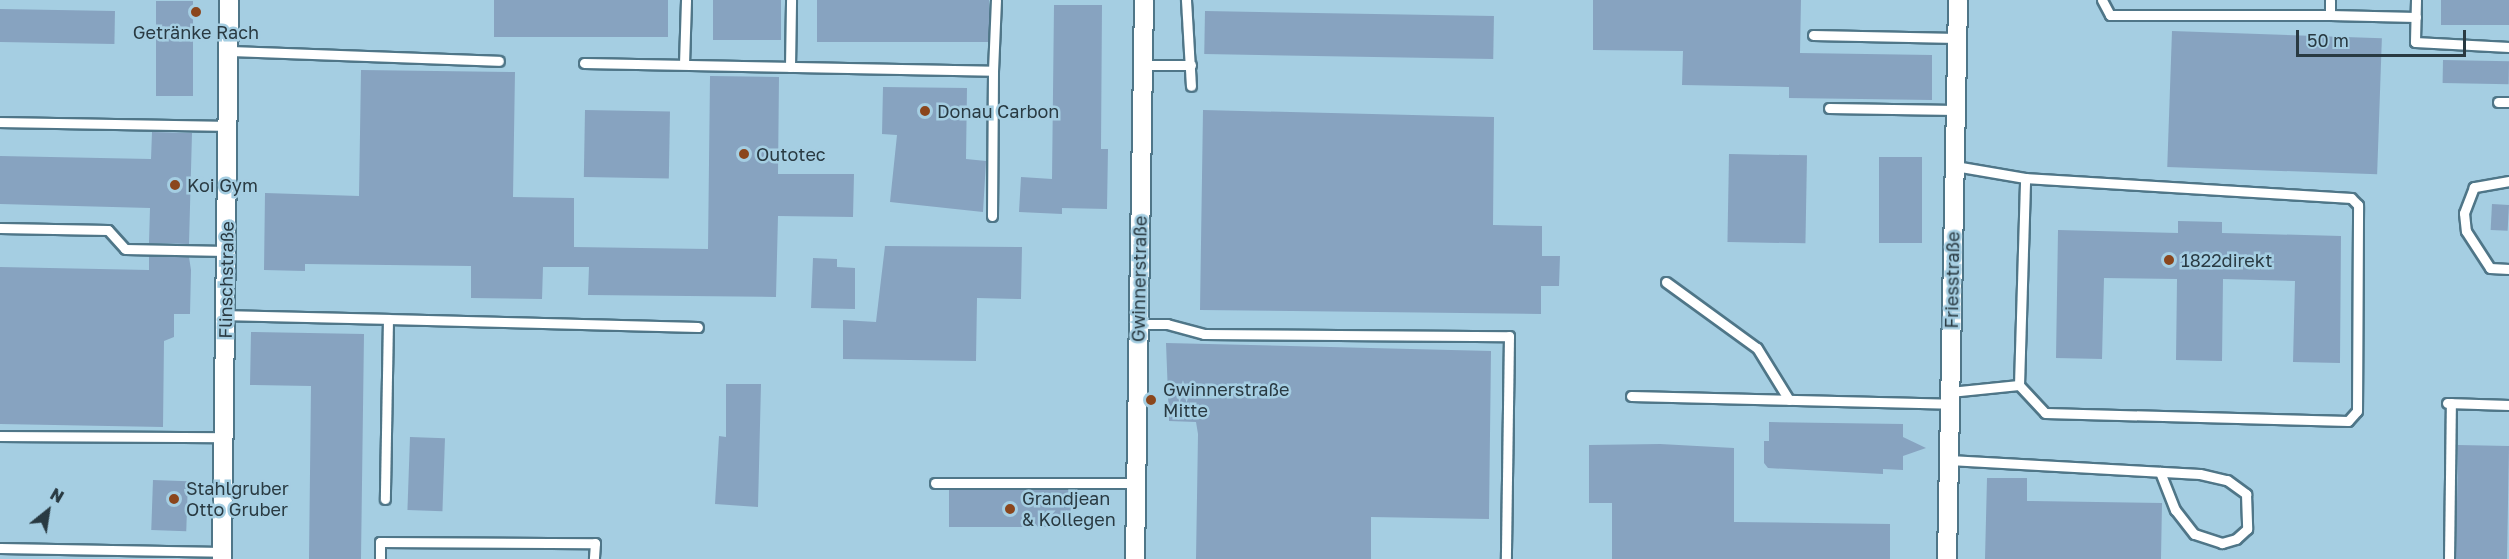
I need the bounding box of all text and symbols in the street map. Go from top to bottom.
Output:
marker: Getränke Rach [189,5,203,19]
scale bar [2299,18,2468,56]
place label: Getränke Rach [133,21,259,43]
text: 50 m [2307,29,2349,51]
place label: Donau Carbon [937,100,1059,122]
marker: Donau Carbon [918,104,932,118]
place label: Outotec [756,143,826,165]
marker: Outotec [737,147,751,161]
place label: Koi Gym [187,174,258,196]
marker: Koi Gym [168,178,182,192]
street label: Gwinnerstraße [1127,216,1151,342]
street label: Flinschstraße [214,221,238,339]
street label: Friesstraße [1940,231,1964,329]
place label: 1822direkt [2181,249,2272,271]
marker: 1822direkt [2162,253,2176,267]
place label: Gwinnerstraße Mitte [1163,379,1289,422]
marker: Gwinnerstraße Mitte [1144,393,1158,407]
place label: Stahlgruber Otto Gruber [186,478,289,520]
north arrow [18,481,78,541]
text: N [47,484,67,507]
place label: Grandjean & Kollegen [1022,488,1116,530]
marker: Stahlgruber Otto Gruber [167,492,181,506]
marker: Grandjean & Kollegen [1003,502,1017,516]

